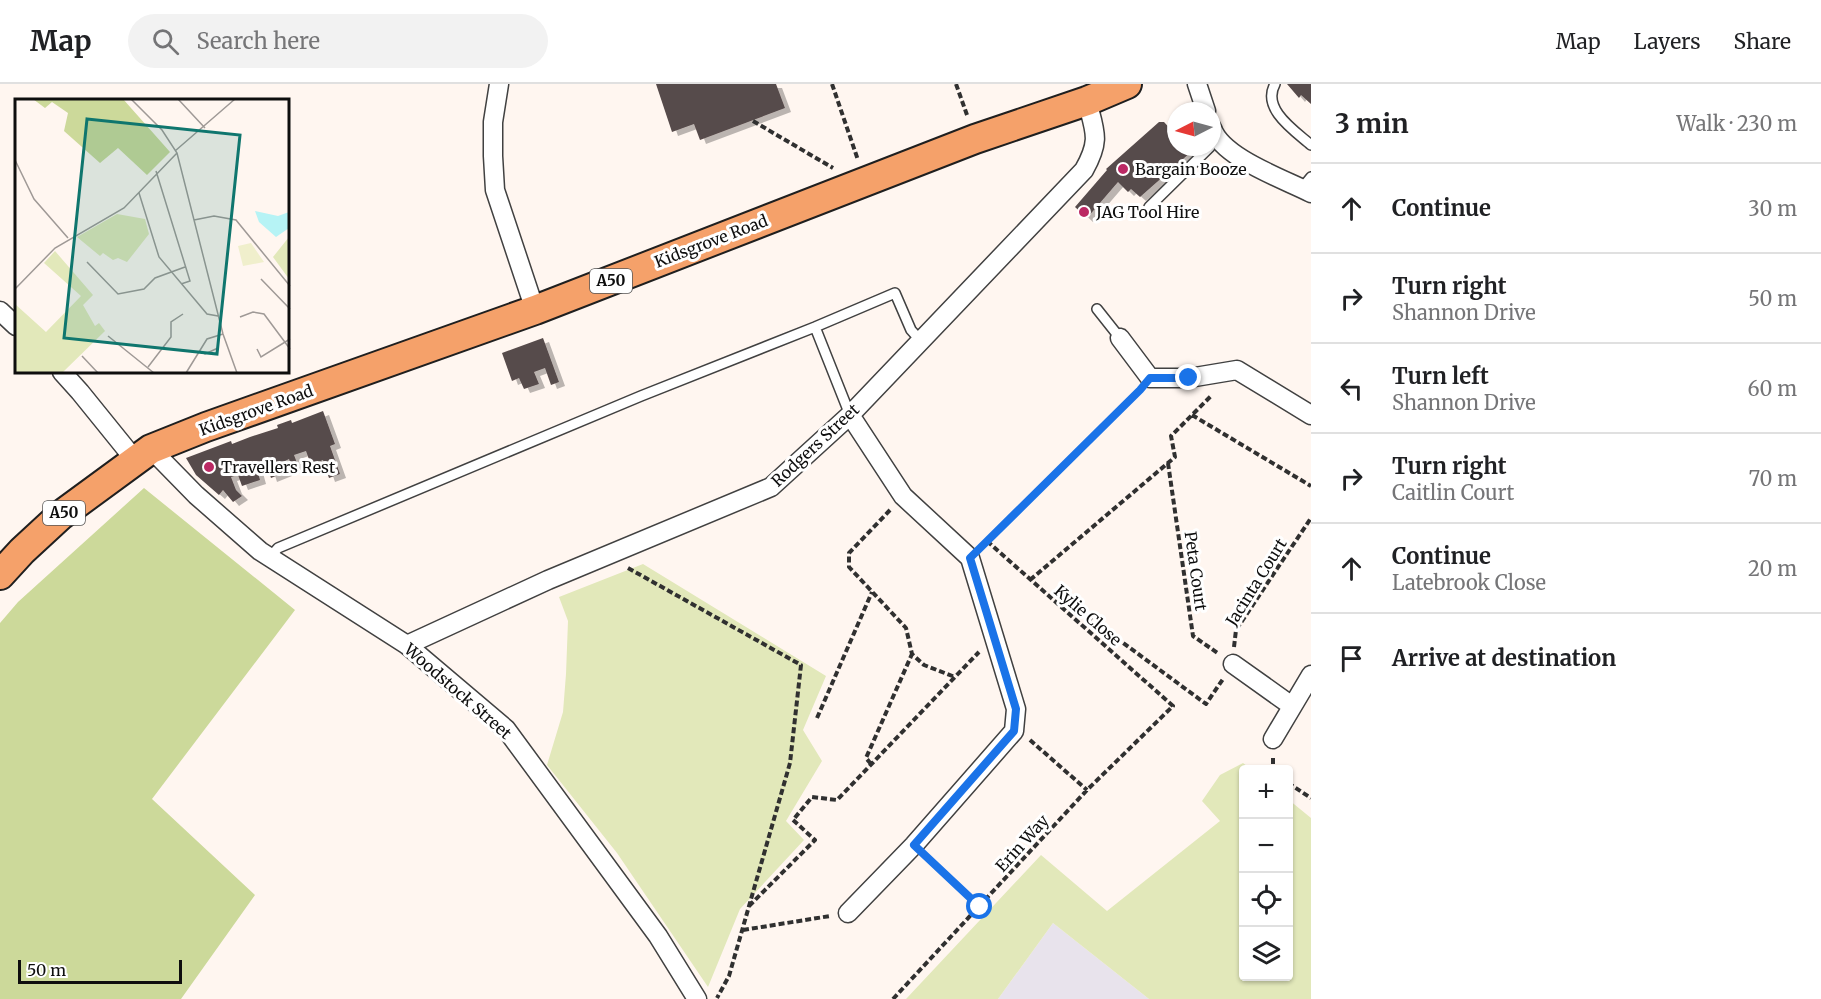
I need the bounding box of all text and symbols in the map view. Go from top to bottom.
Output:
search box [128,14,548,68]
text: Map [30,23,92,59]
icon: search [149,25,182,58]
text: Search here [197,27,320,55]
text: Map [1556,28,1601,55]
text: Layers [1634,28,1701,55]
text: Share [1734,28,1791,55]
inset map [15,99,290,374]
north arrow [1167,102,1221,156]
text: 3 min [1335,107,1409,140]
text: Walk · 230 m [1677,111,1797,136]
place label: Bargain Booze [1135,159,1247,179]
marker: Bargain Booze [1116,162,1130,176]
icon: ahead [1335,192,1368,225]
text: Continue [1392,194,1491,222]
text: 30 m [1748,196,1797,221]
place label: JAG Tool Hire [1095,202,1199,222]
marker: JAG Tool Hire [1077,205,1091,219]
street label: Kidsgrove Road [651,210,771,272]
road number: A50 [590,269,632,293]
text: Turn right [1392,272,1506,300]
icon: right [1335,282,1368,315]
text: 50 m [1748,286,1797,311]
text: Shannon Drive [1392,300,1536,325]
text: Turn left [1392,362,1489,390]
route end [1175,364,1201,390]
icon: left [1335,372,1368,405]
text: 60 m [1747,376,1797,401]
street label: Kidsgrove Road [196,380,316,440]
text: Shannon Drive [1392,390,1536,415]
street label: Rodgers Street [767,399,864,491]
text: Turn right [1392,452,1506,480]
place label: Travellers Rest [221,457,336,477]
marker: Travellers Rest [202,460,216,474]
icon: right [1335,462,1368,495]
text: 70 m [1749,466,1797,491]
text: Caitlin Court [1392,480,1514,505]
road number: A50 [43,501,85,525]
street label: Peta Court [1181,530,1212,613]
street label: Jacinta Court [1221,534,1291,630]
text: Continue [1392,542,1491,570]
icon: ahead [1335,552,1368,585]
text: 20 m [1748,556,1797,581]
text: Latebrook Close [1392,570,1546,595]
street label: Kylie Close [1050,580,1126,650]
street label: Woodstock Street [400,638,516,744]
icon: arrive [1335,642,1368,675]
text: Arrive at destination [1392,644,1616,672]
map controls [1239,765,1293,981]
button: + [1239,765,1293,819]
street label: Erin Way [991,810,1053,876]
button: − [1239,819,1293,873]
button: locate [1239,873,1293,927]
route start [966,893,992,919]
button: layers [1239,927,1293,981]
scale bar [18,957,182,984]
text: 50 m [27,960,66,980]

